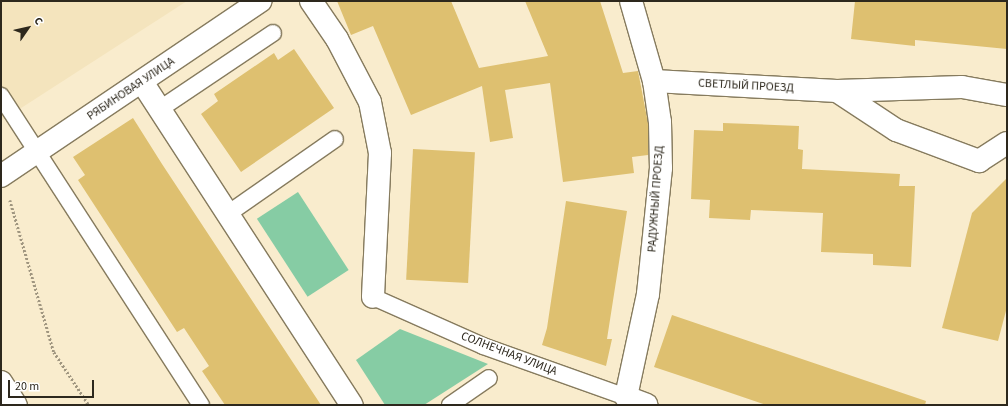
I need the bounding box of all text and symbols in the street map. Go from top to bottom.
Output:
north arrow [8,8,48,48]
text: С [30,14,46,28]
street label: РЯБИНОВАЯ УЛИЦА [84,54,178,124]
street label: СВЕТЛЫЙ ПРОЕЗД [698,76,794,96]
street label: РАДУЖНЫЙ ПРОЕЗД [645,145,667,253]
street label: СОЛНЕЧНАЯ УЛИЦА [459,329,559,379]
scale bar [10,372,96,398]
text: 20 m [15,378,39,395]

